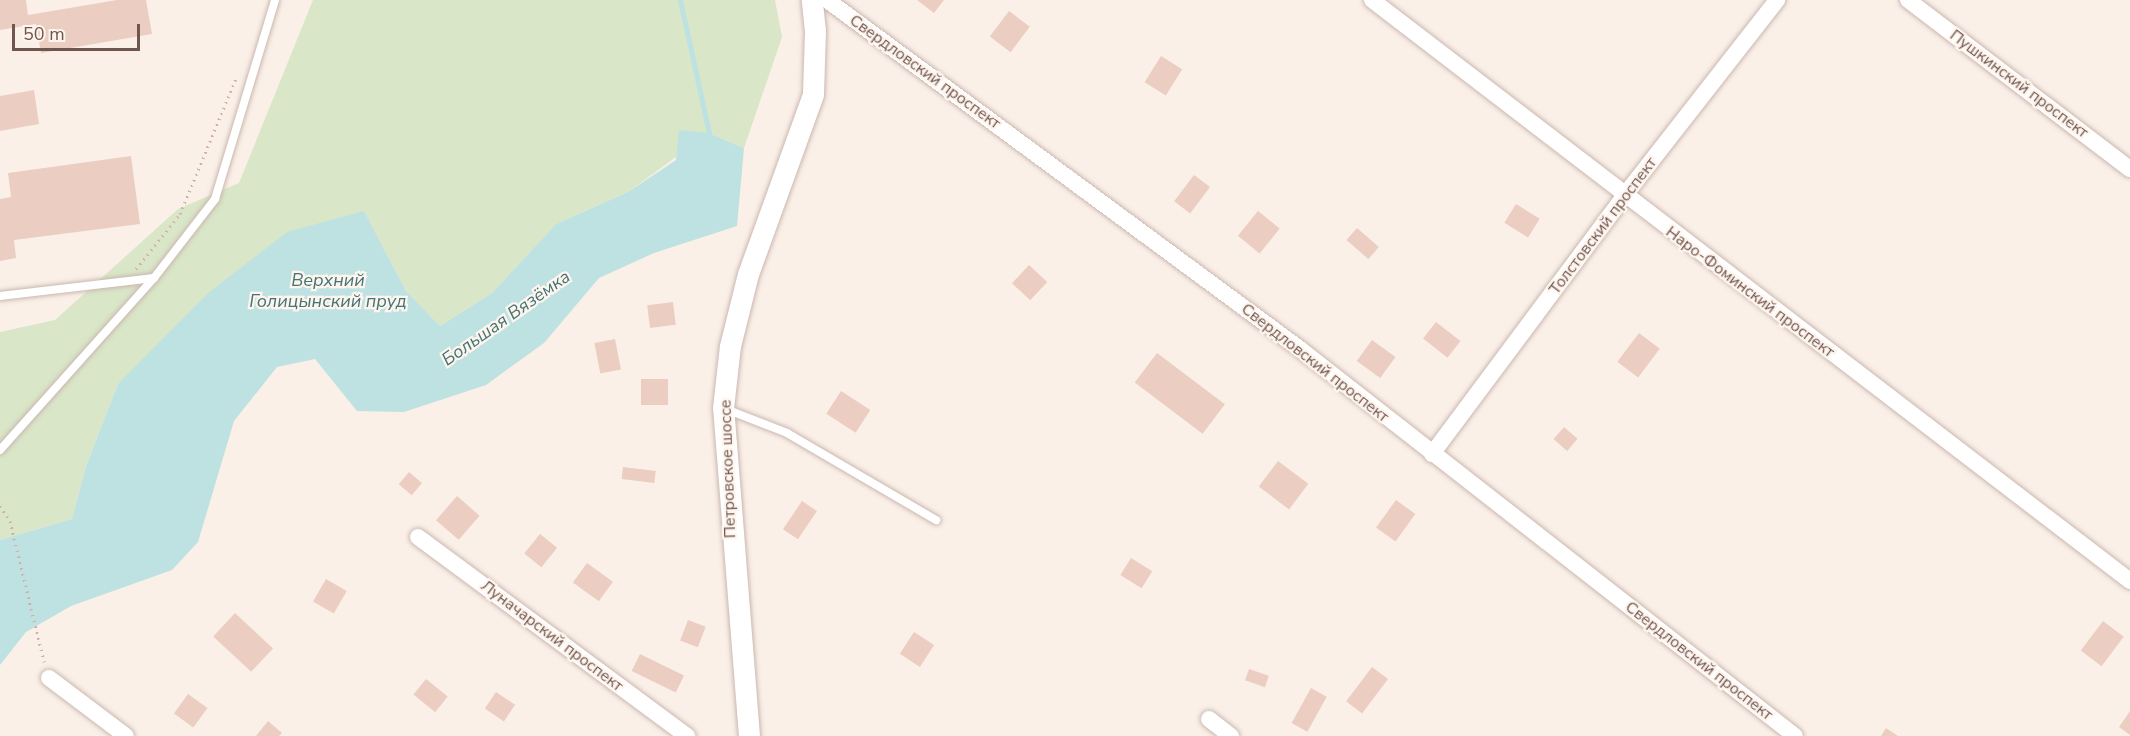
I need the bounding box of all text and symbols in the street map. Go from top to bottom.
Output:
street label: Свердловский проспект [846,11,1004,133]
scale bar [15,12,142,50]
text: 50 m [23,22,65,46]
street label: Пушкинский проспект [1946,26,2092,142]
street label: Толстовский проспект [1545,154,1661,298]
street label: Наро-Фоминский проспект [1662,222,1838,362]
water label: Большая Вязёмка [438,266,574,370]
water label: Верхний Голицынский пруд [249,270,407,312]
street label: Свердловский проспект [1237,299,1393,427]
street label: Петровское шоссе [716,399,740,539]
street label: Луначарский проспект [477,576,627,696]
street label: Свердловский проспект [1621,597,1777,725]

